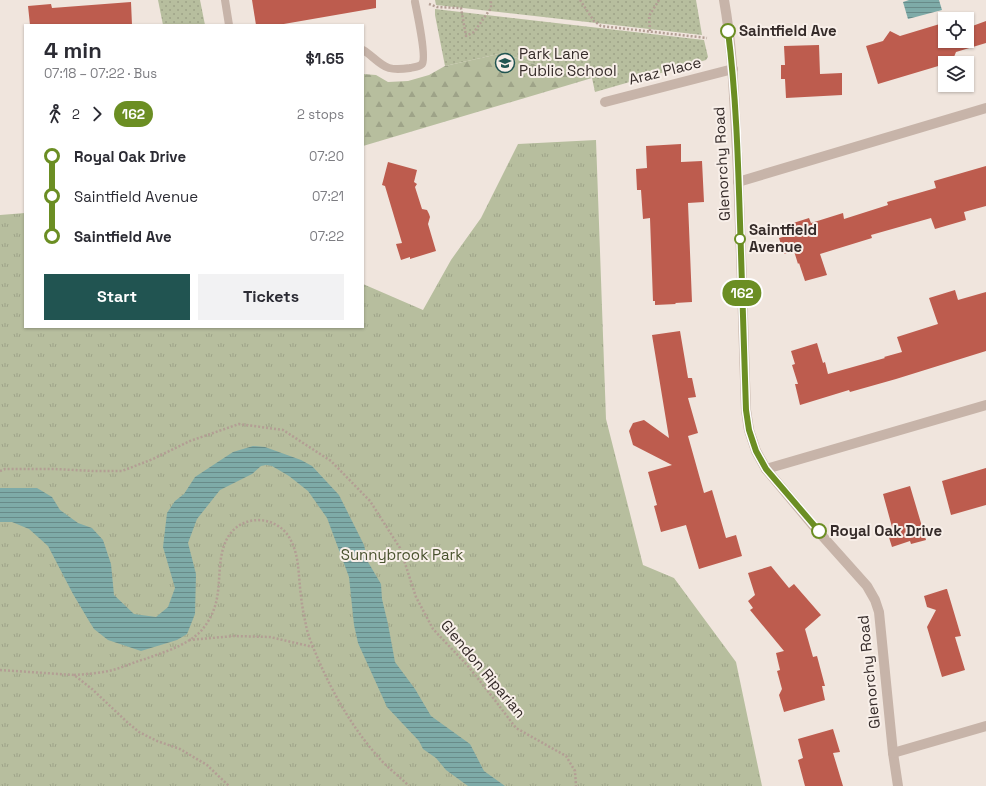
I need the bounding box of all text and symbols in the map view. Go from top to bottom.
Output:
map controls [938,12,974,92]
button: locate [938,12,974,48]
place label: Saintfield Ave [739,21,837,40]
marker: Saintfield Ave [720,23,736,39]
text: 4 min [44,36,102,64]
place label: Park Lane Public School [519,44,617,80]
text: $1.65 [306,49,344,68]
school or university icon: Park Lane Public School [494,52,516,74]
street label: Araz Place [627,52,703,89]
button: layers [938,56,974,92]
text: 07:18 – 07:22 · Bus [44,65,157,82]
icon: walk [44,103,66,125]
icon: forward [86,103,108,125]
text: 162 [122,105,145,123]
text: 2 [72,106,80,123]
text: 2 stops [297,106,344,123]
street label: Glenorchy Road [709,107,734,222]
text: Royal Oak Drive [74,147,186,166]
text: 07:20 [309,148,344,165]
text: Saintfield Avenue [74,187,198,206]
text: 07:21 [312,188,344,205]
place label: Saintfield Avenue [749,220,817,256]
text: Saintfield Ave [74,227,172,246]
text: 07:22 [310,228,344,245]
marker: Saintfield Avenue [734,233,746,245]
button: Start [44,274,190,320]
button: Tickets [198,274,344,320]
line badge: 162 [719,280,765,306]
text: 162 [730,284,754,302]
place label: Royal Oak Drive [830,521,942,540]
marker: Royal Oak Drive [811,523,827,539]
park label: Sunnybrook Park [341,545,463,564]
street label: Glenorchy Road [853,614,884,730]
street label: Glendon Riparian [437,616,530,722]

